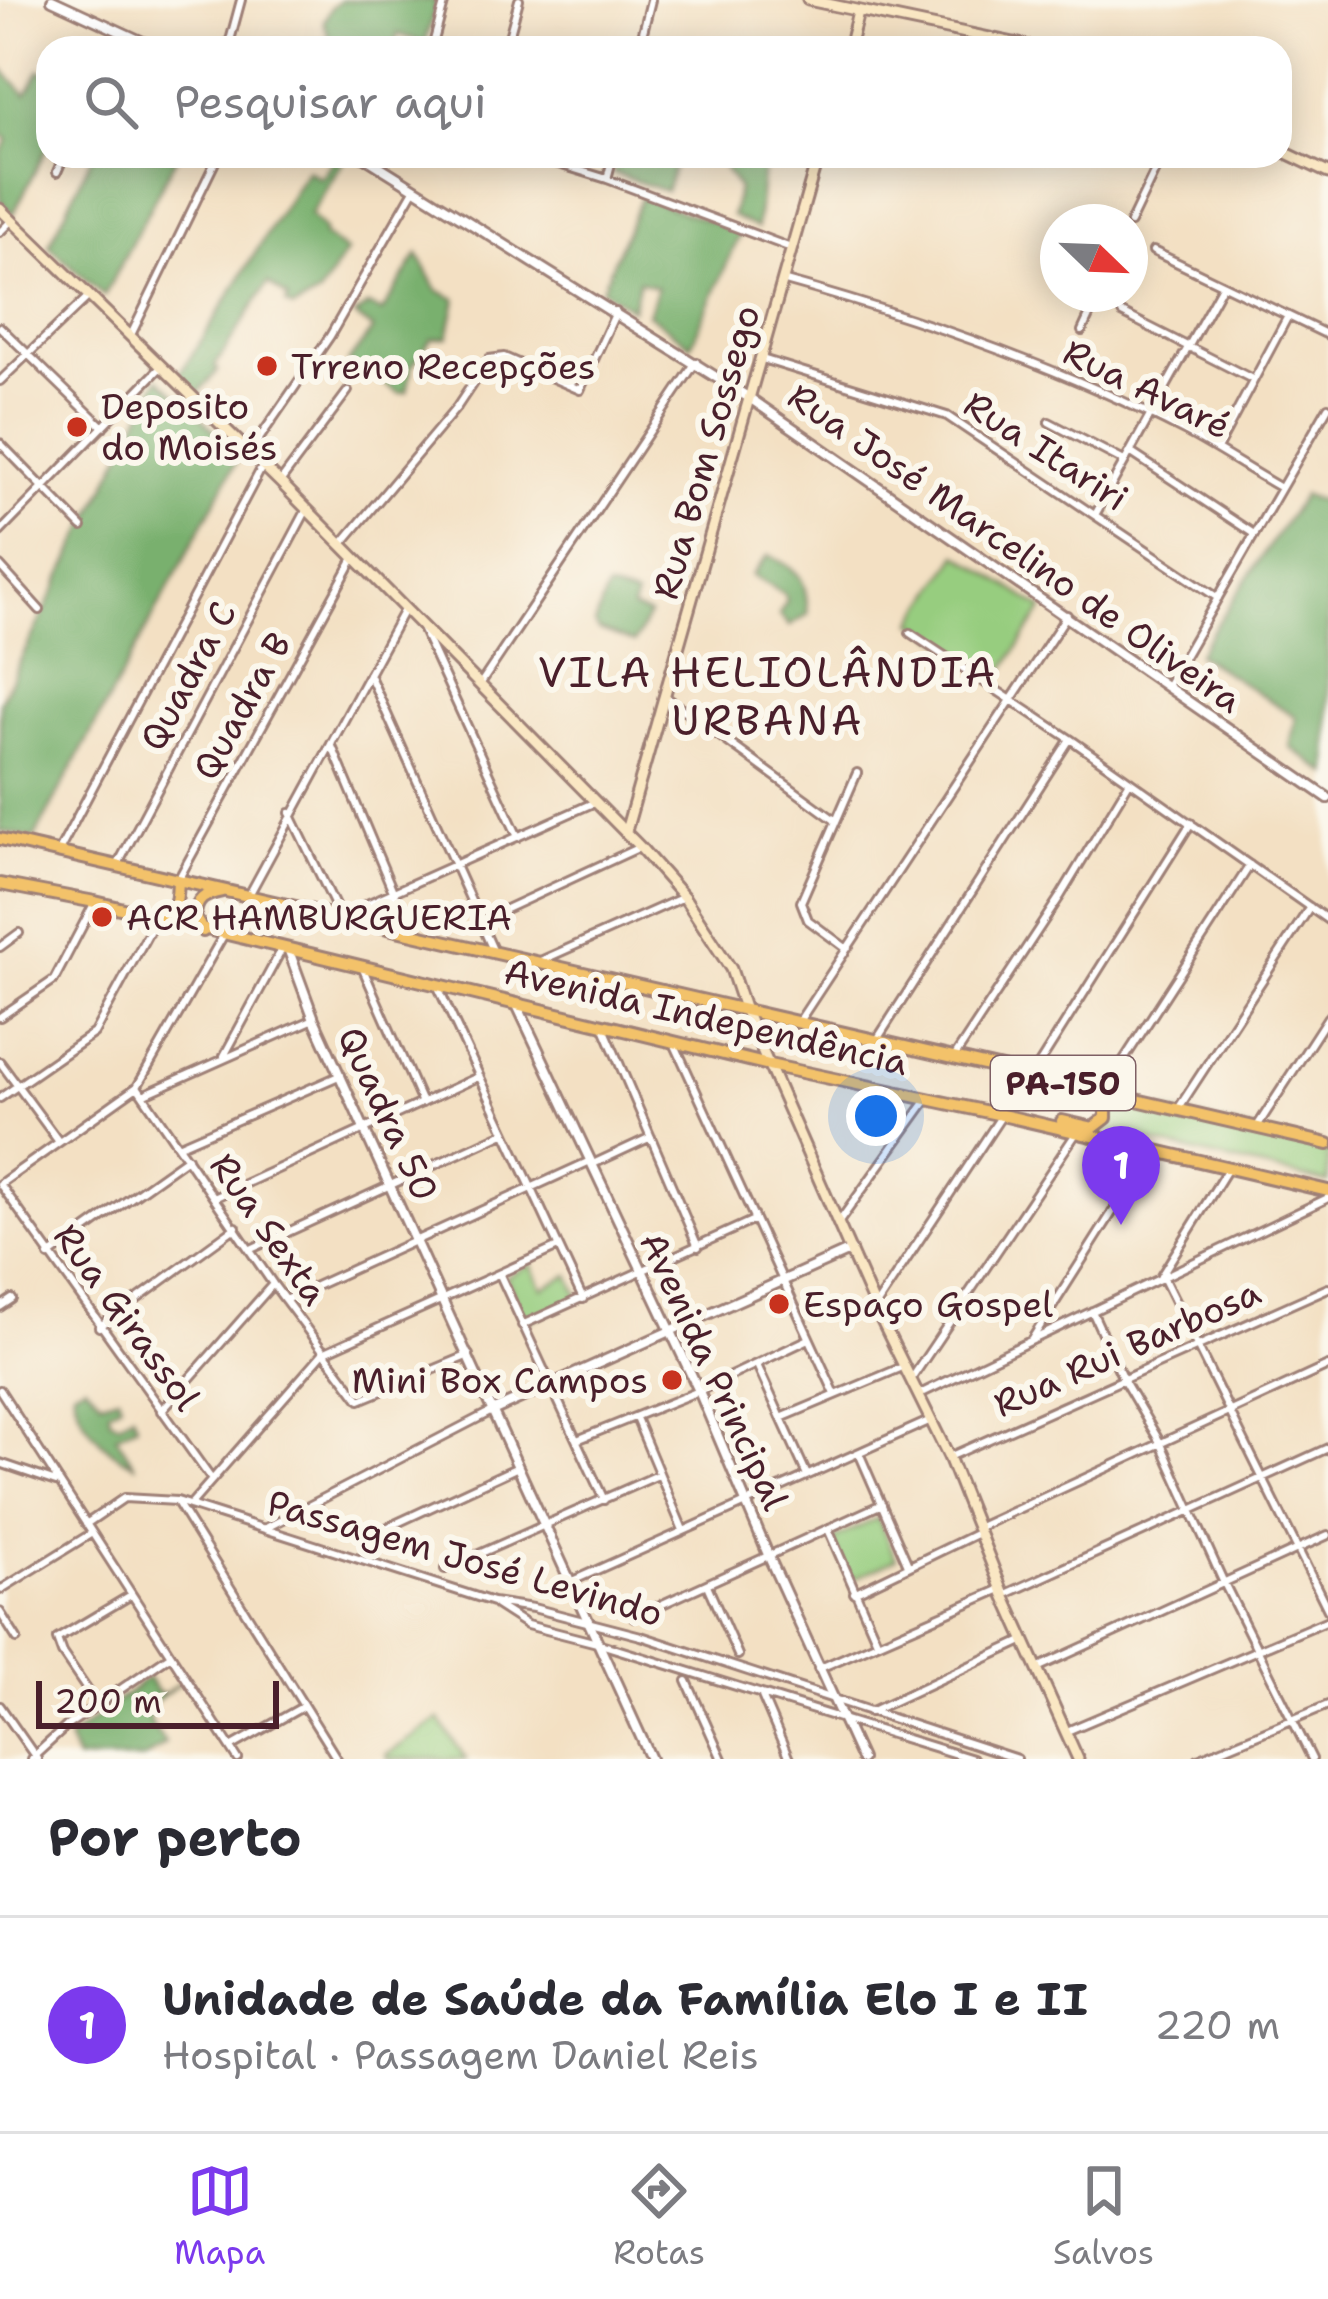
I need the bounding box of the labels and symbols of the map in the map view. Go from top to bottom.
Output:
north arrow [1040,204,1148,312]
street label: Rua Bom Sossego [641,299,771,605]
street label: Rua Avaré [1055,327,1239,451]
place label: Trreno Recepções [291,342,596,391]
marker: Trreno Recepções [254,353,280,379]
street label: Rua José Marcelino de Oliveira [778,372,1252,724]
street label: Rua Itariri [954,380,1138,522]
place label: Deposito do Moisés [101,382,278,472]
marker: Deposito do Moisés [64,414,90,440]
street label: Quadra C [128,593,248,759]
street label: Quadra B [181,623,303,789]
district label: VILA HELIOLÂNDIA URBANA [538,644,998,748]
place label: ACR HAMBURGUERIA [126,893,512,942]
marker: ACR HAMBURGUERIA [89,904,115,930]
street label: Avenida Independência [499,947,913,1087]
street label: Quadra 50 [326,1019,450,1209]
road number: PA-150 [991,1056,1135,1110]
your location [846,1086,906,1146]
pin: 1 [1082,1126,1160,1225]
street label: Rua Sexta [199,1143,339,1315]
street label: Rua Girassol [43,1214,212,1420]
street label: Avenida Principal [628,1224,800,1518]
street label: Rua Rui Barbosa [986,1267,1268,1429]
place label: Espaço Gospel [803,1280,1053,1329]
marker: Espaço Gospel [766,1291,792,1317]
place label: Mini Box Campos [351,1356,648,1405]
marker: Mini Box Campos [659,1367,685,1393]
street label: Passagem José Levindo [262,1478,668,1638]
scale bar [36,1675,279,1728]

